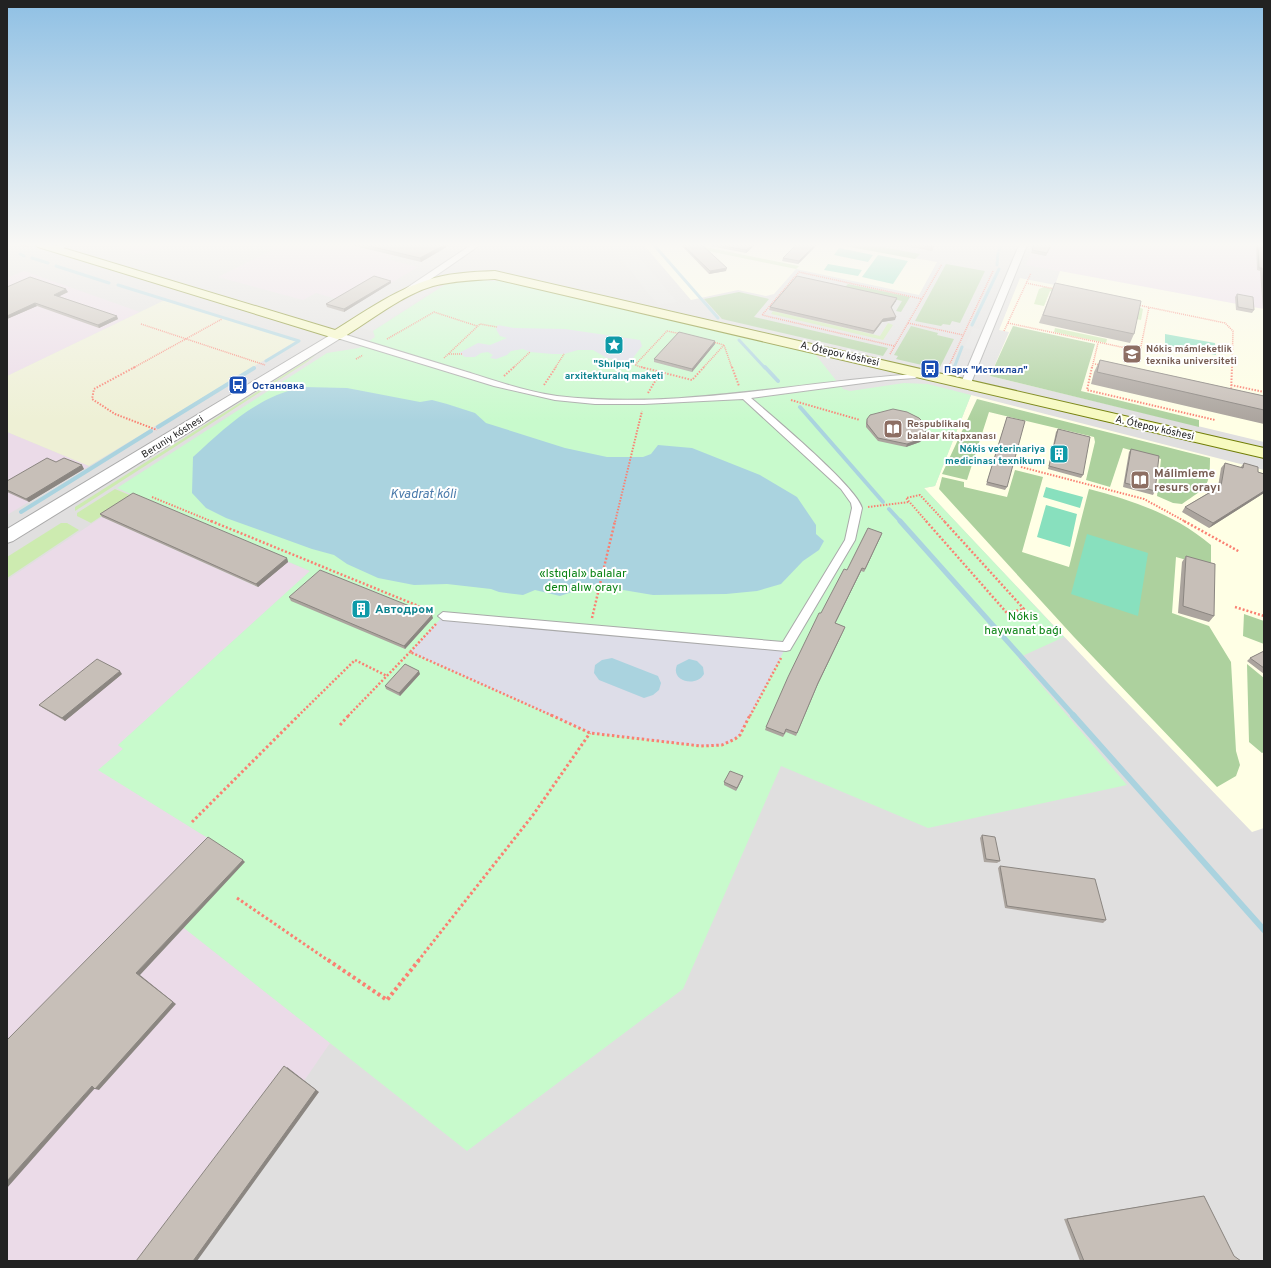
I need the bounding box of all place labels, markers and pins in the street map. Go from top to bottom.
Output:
place icon: "Shılpıq" arxitekturalıq maketi [603,334,625,356]
school or university icon: Nókis mámleketlik texnika universiteti [1121,343,1143,365]
place label: Nókis mámleketlik texnika universiteti [1146,343,1237,368]
place label: "Shılpıq" arxitekturalıq maketi [565,358,663,383]
bus stop icon: Парк "Истиклал" [919,358,941,380]
place label: Парк "Истиклал" [944,364,1028,377]
bus stop icon: Остановка [227,374,249,396]
place label: Остановка [252,380,304,393]
library icon: Respublikalıq balalar kitapxanası [882,418,904,440]
place label: Respublikalıq balalar kitapxanası [907,418,996,443]
place label: Nókis veterinariya medicinası texnikumı [945,443,1045,468]
building icon: Nókis veterinariya medicinası texnikumı [1048,443,1070,465]
place label: Málimleme resurs orayı [1154,466,1220,496]
library icon: Málimleme resurs orayı [1129,469,1151,491]
building icon: Автодром [350,598,372,620]
place label: Автодром [375,602,433,618]

